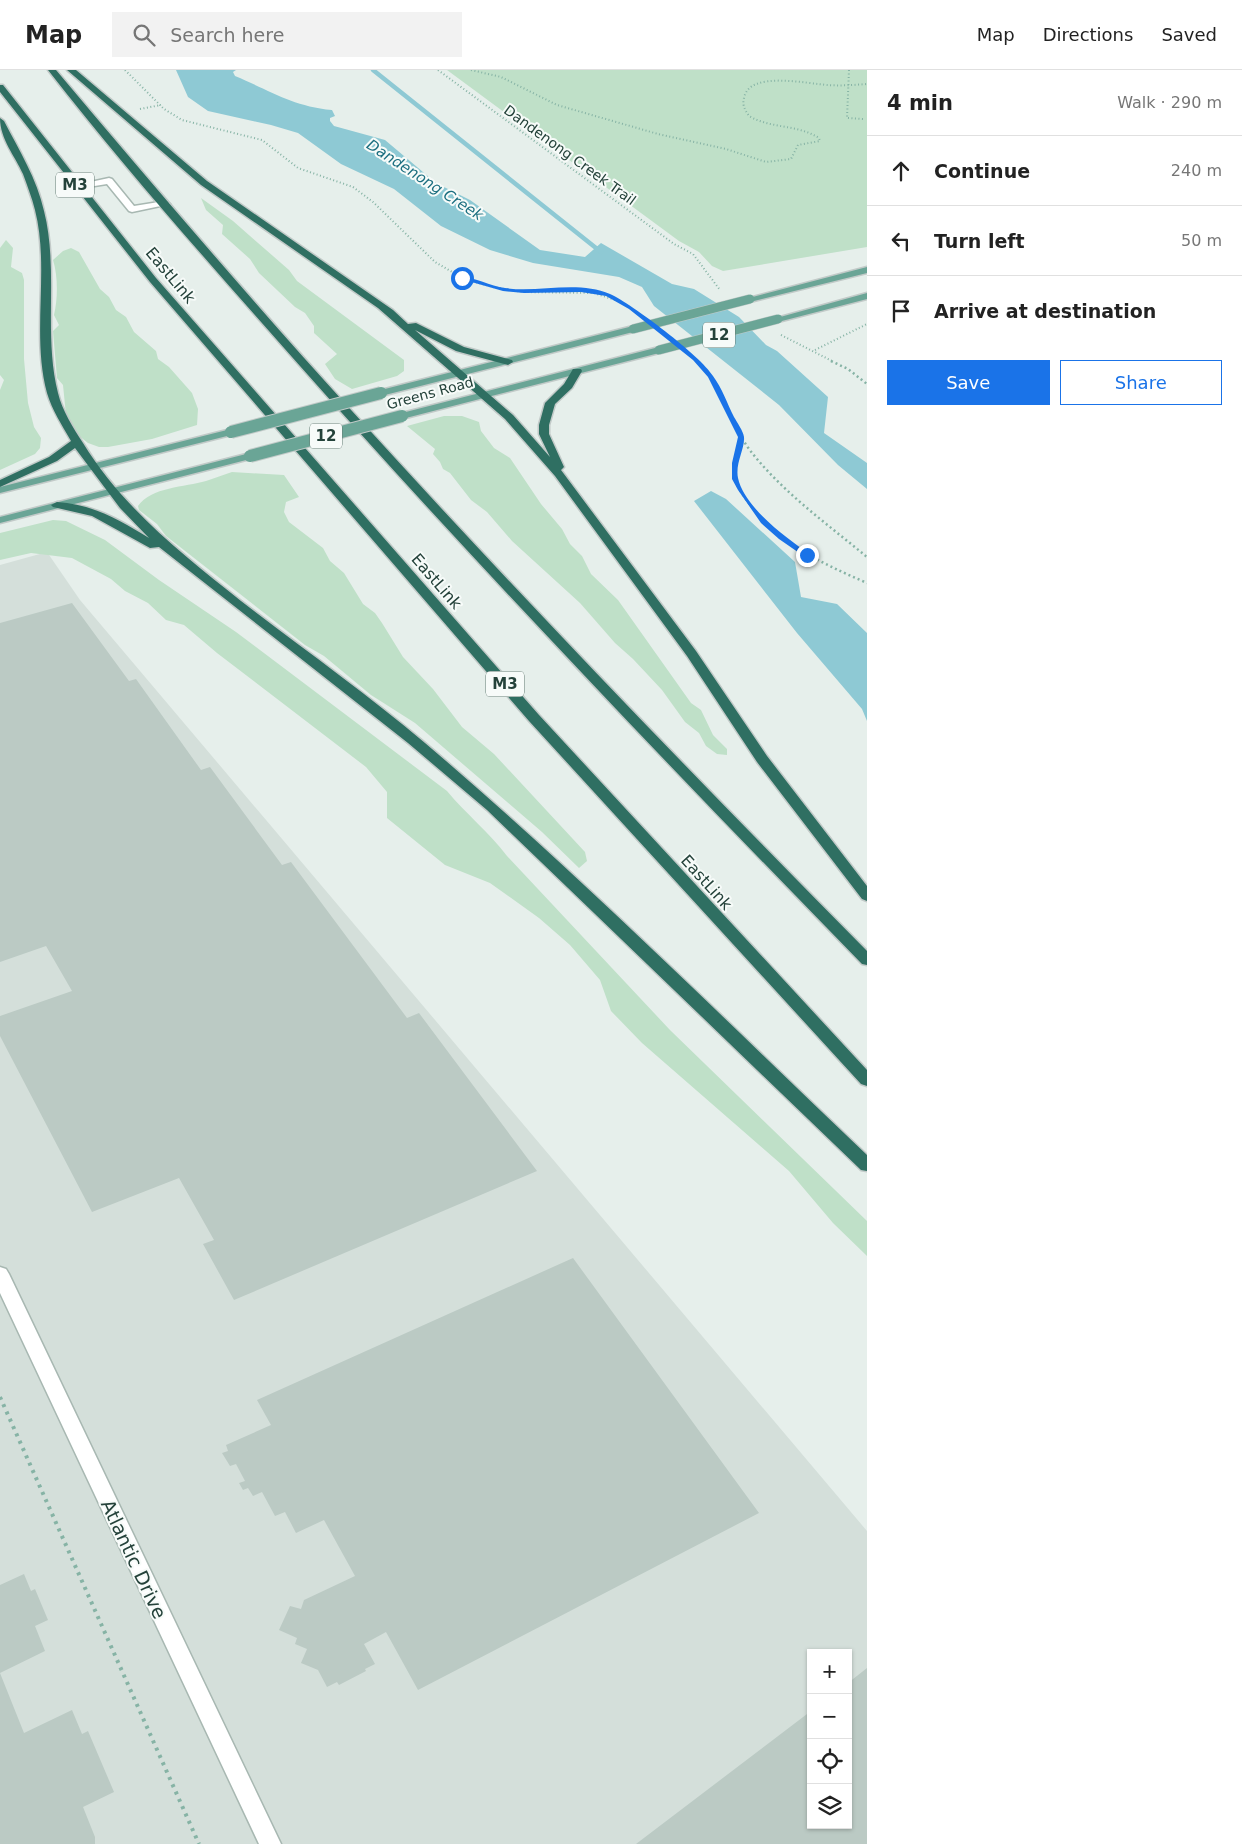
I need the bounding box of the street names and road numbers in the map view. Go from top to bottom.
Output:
street label: Dandenong Creek Trail [501,102,639,208]
road number: M3 [56,172,94,198]
street label: EastLink [142,243,200,308]
road number: 12 [703,322,735,348]
street label: Greens Road [385,374,475,412]
road number: 12 [310,424,342,448]
street label: EastLink [407,550,466,614]
road number: M3 [486,672,524,696]
street label: EastLink [677,851,737,914]
street label: Atlantic Drive [97,1496,171,1622]

